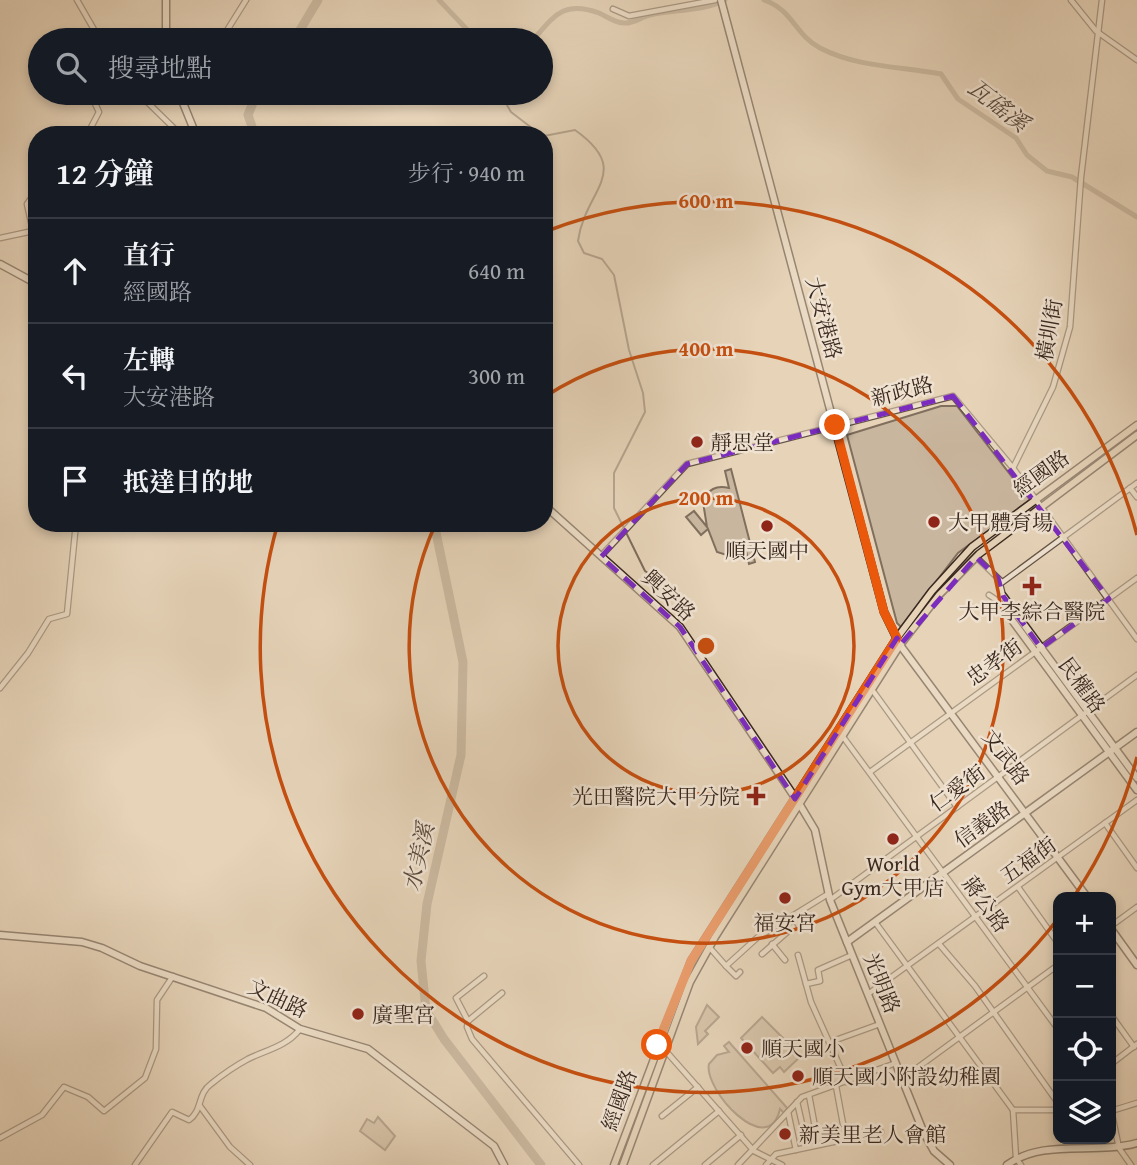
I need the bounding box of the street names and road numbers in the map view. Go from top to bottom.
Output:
street label: 大安港路 [798,273,850,363]
street label: 橫圳街 [1028,296,1070,364]
street label: 新政路 [868,368,936,414]
street label: 經國路 [1006,442,1076,504]
street label: 興安路 [635,562,703,628]
street label: 忠孝街 [959,631,1029,693]
street label: 民權路 [1051,650,1113,720]
street label: 文武路 [975,723,1037,791]
street label: 仁愛街 [922,757,992,819]
street label: 信義路 [947,793,1017,855]
street label: 五福街 [993,829,1063,891]
street label: 蔣公路 [955,869,1017,939]
street label: 光明路 [856,948,908,1018]
street label: 文曲路 [243,971,313,1025]
street label: 經國路 [594,1065,644,1135]

